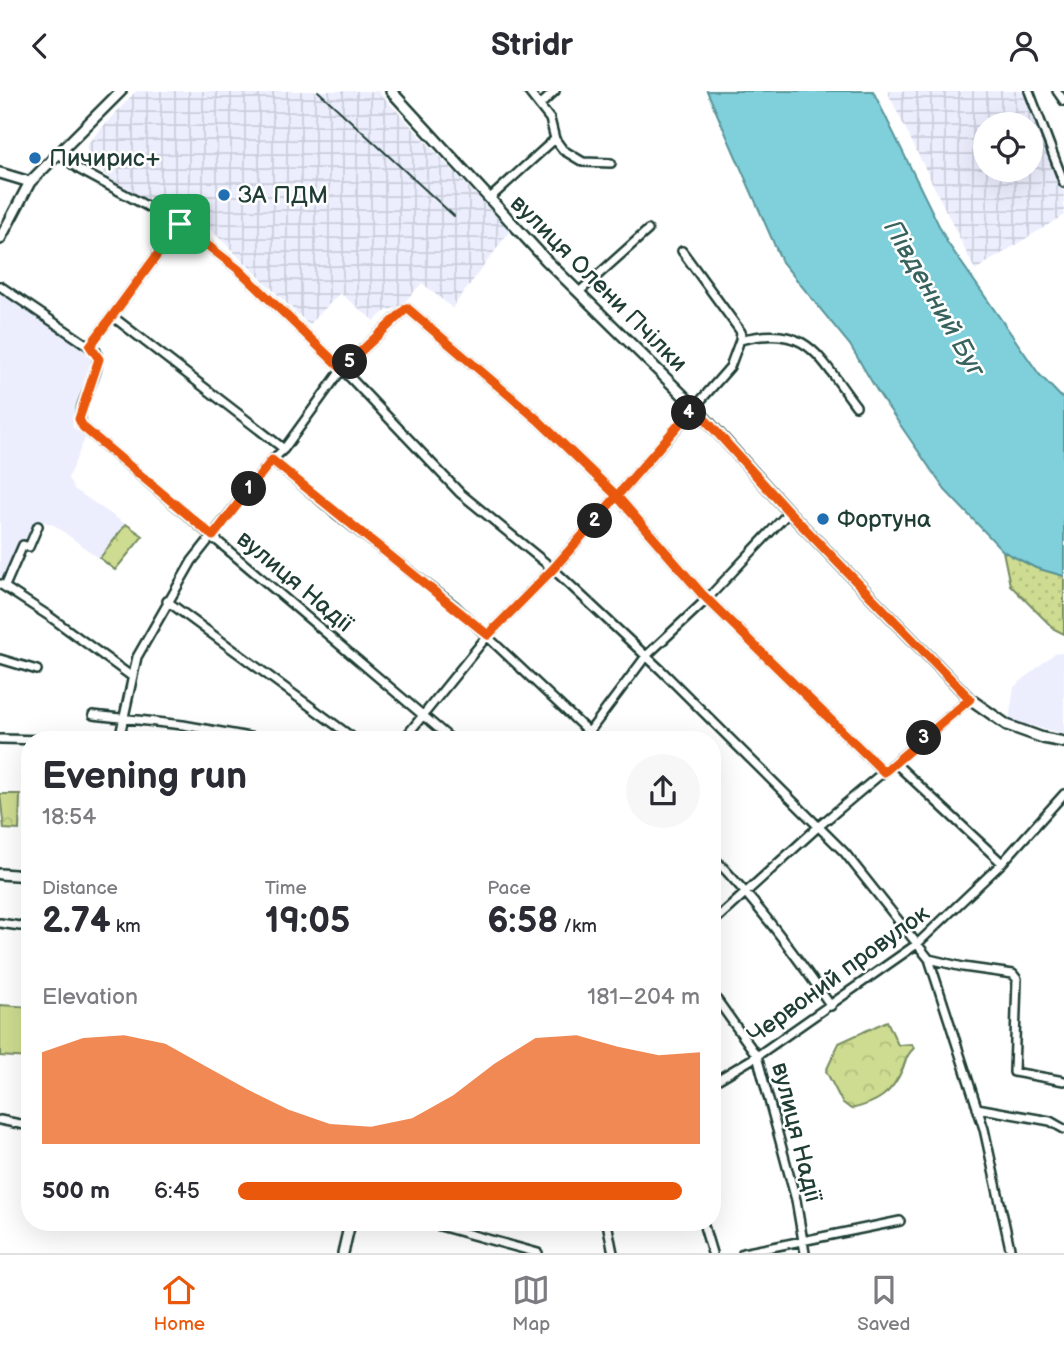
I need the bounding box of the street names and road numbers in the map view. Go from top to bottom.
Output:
street label: вулиця Олени Пчілки [504,189,693,378]
street label: вулиця Надії [231,524,360,639]
street label: Червоний провулок [742,899,935,1050]
street label: вулиця Надії [765,1059,828,1206]

